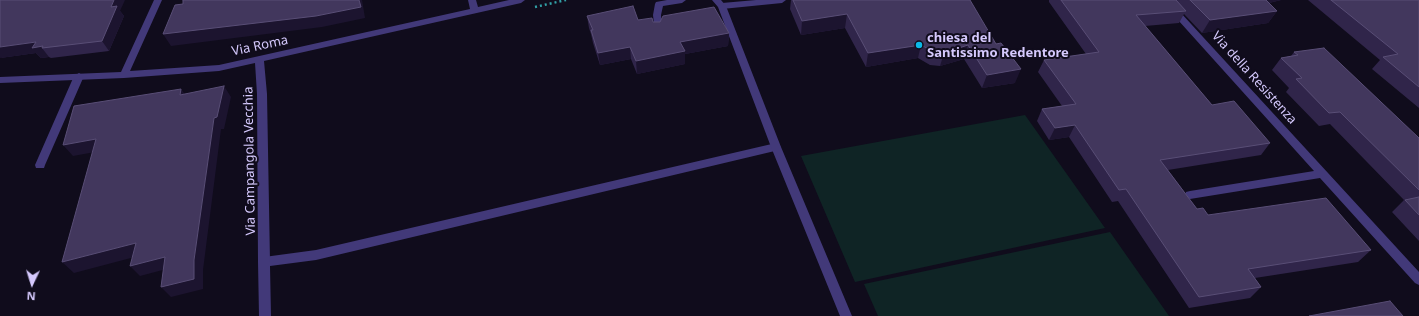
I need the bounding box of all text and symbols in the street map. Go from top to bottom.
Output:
street label: Via della Resistenza [1208,28,1300,128]
place label: chiesa del Santissimo Redentore [927,30,1069,61]
street label: Via Roma [230,32,290,60]
marker: chiesa del Santissimo Redentore [914,40,924,50]
street label: Via Campangola Vecchia [241,87,259,235]
north arrow [12,264,52,304]
text: N [26,289,36,304]

